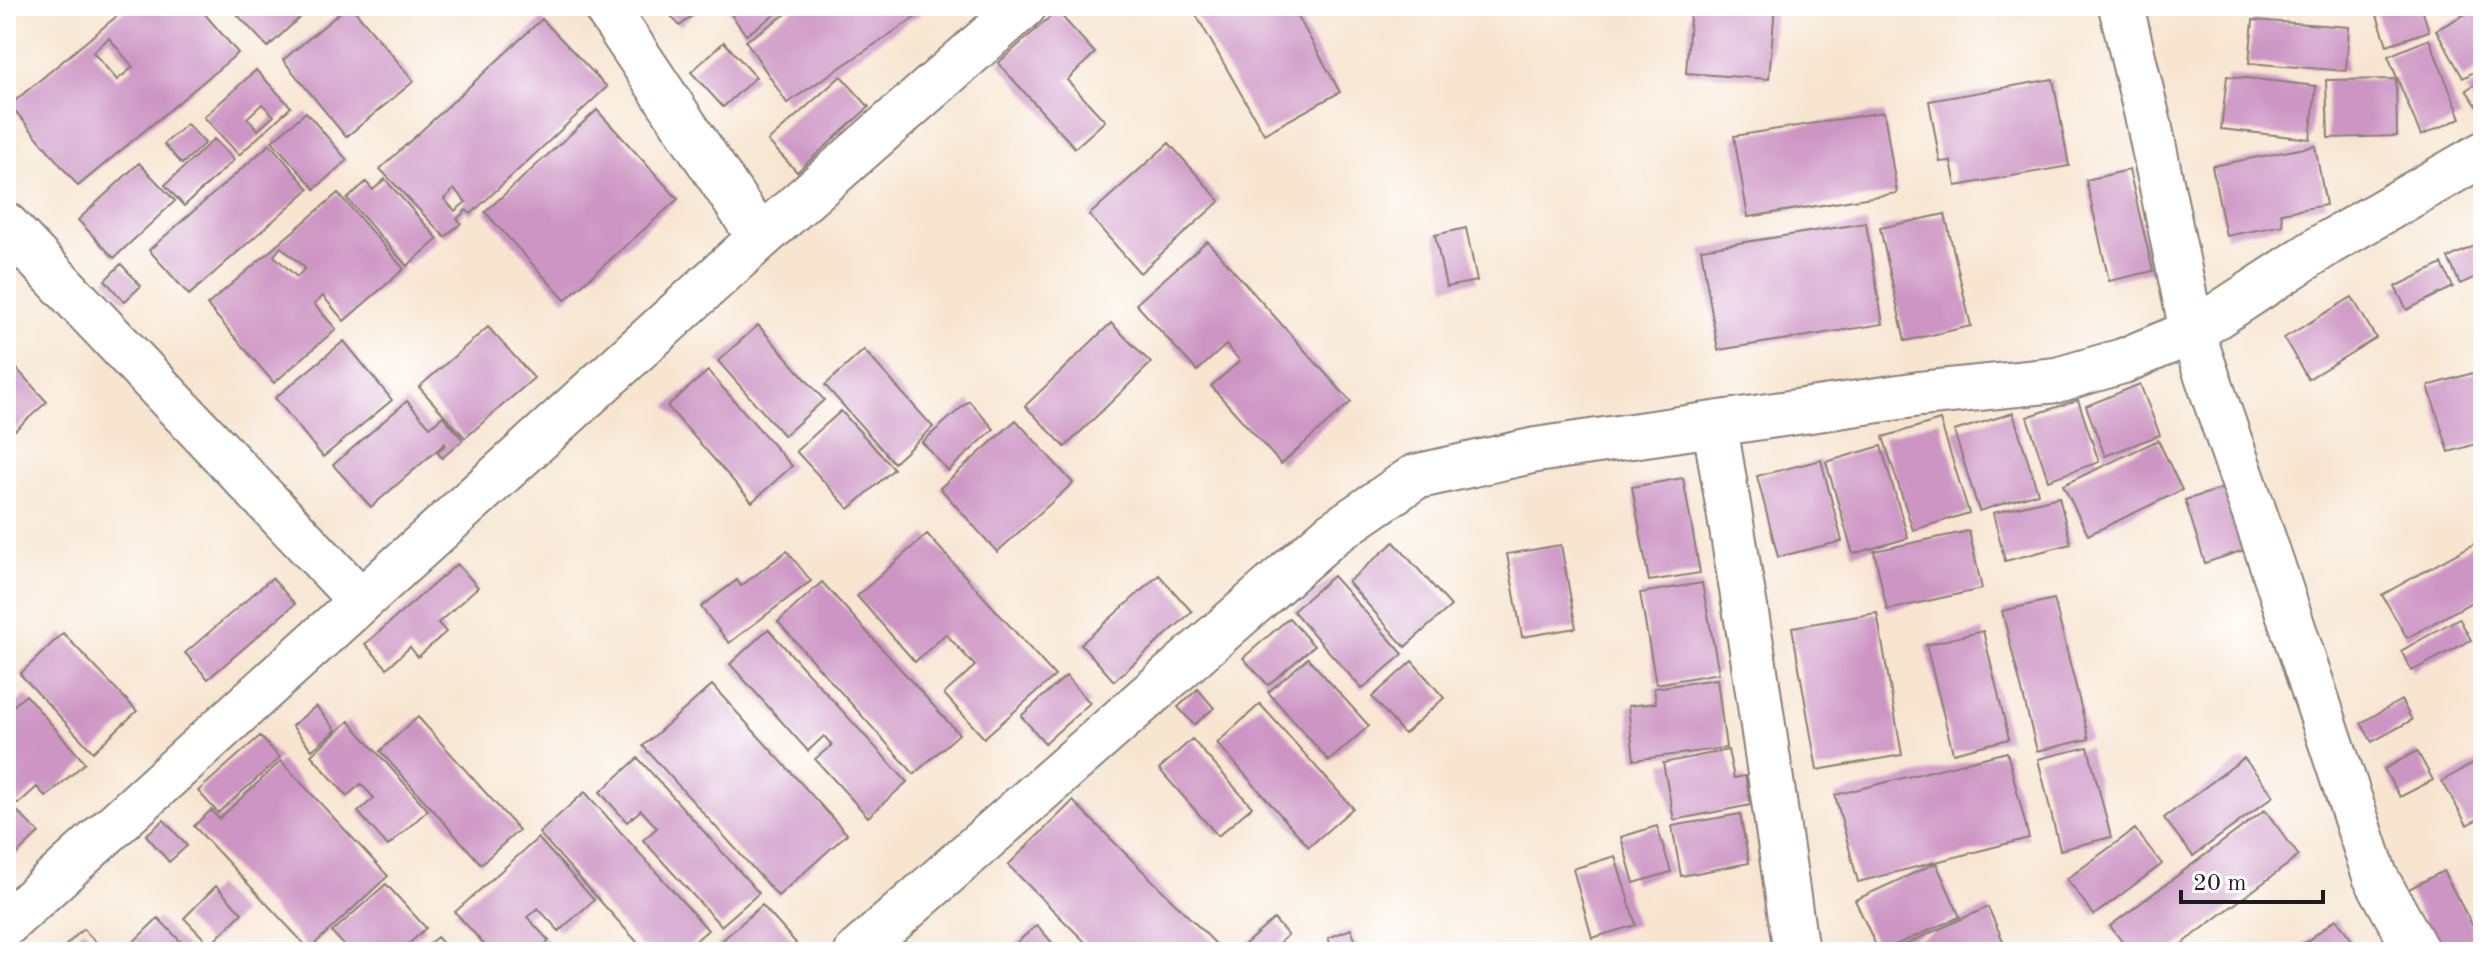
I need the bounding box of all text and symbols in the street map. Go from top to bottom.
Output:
scale bar [2181,854,2323,904]
text: 20 m [2193,872,2247,896]

